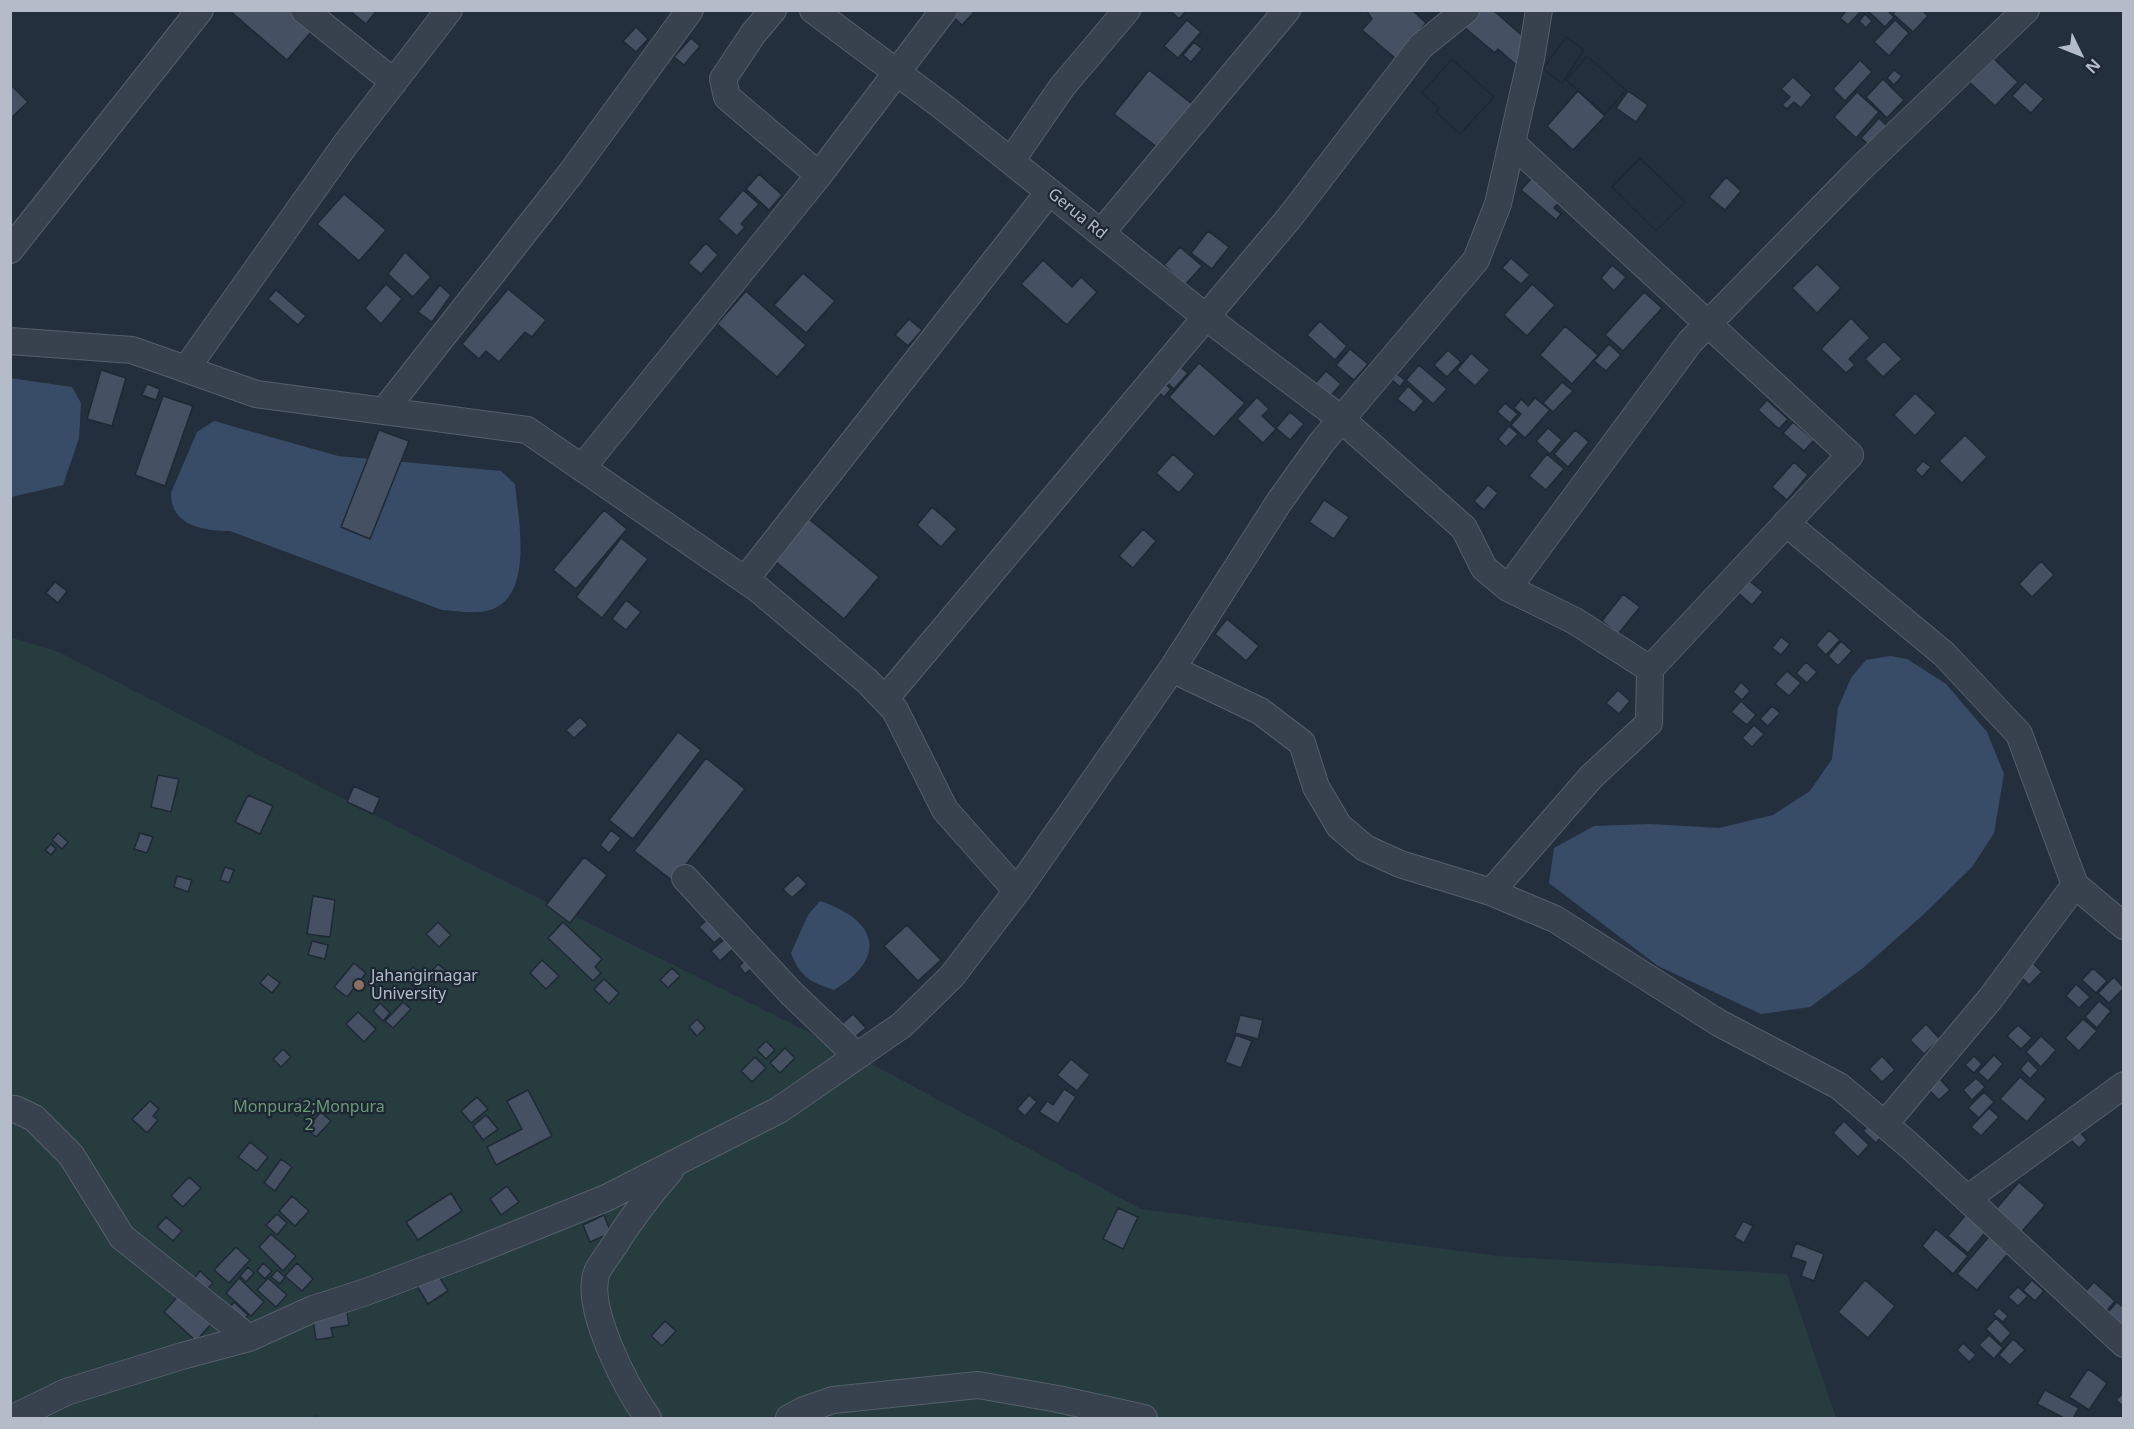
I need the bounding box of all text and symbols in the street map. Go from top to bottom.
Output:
north arrow [2050,24,2110,84]
text: N [2081,54,2106,79]
street label: Gerua Rd [1044,184,1110,244]
place label: Jahangirnagar University [371,966,478,1004]
marker: Jahangirnagar University [352,978,366,992]
park label: Monpura2;Monpura 2 [233,1097,385,1135]

